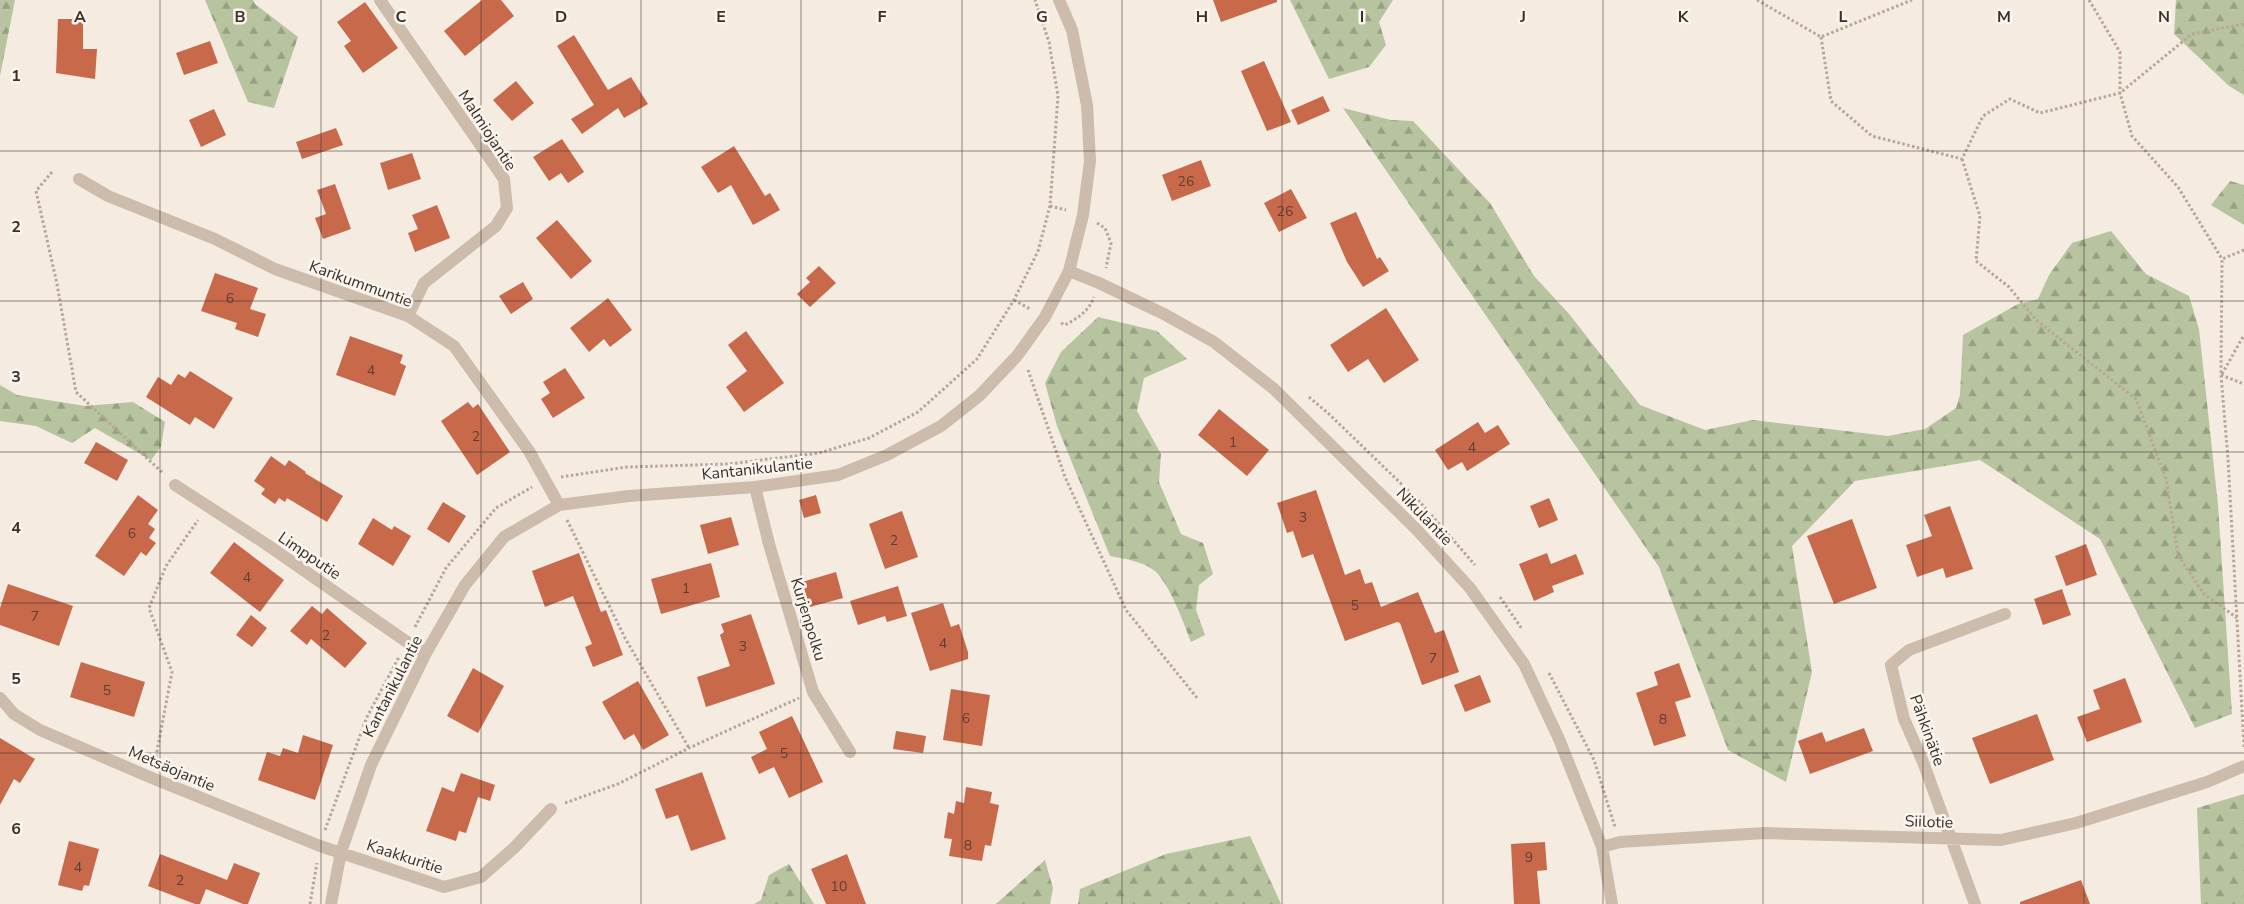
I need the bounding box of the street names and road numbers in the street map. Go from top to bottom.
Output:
street label: Malmiojantie [453,86,522,175]
street label: Karikummuntie [306,255,415,313]
street label: Kantanikulantie [700,452,814,486]
street label: Nikulantie [1391,483,1457,550]
street label: Limpputie [274,527,345,585]
street label: Kurjenpolku [785,575,831,664]
street label: Kantanikulantie [358,632,428,741]
street label: Pähkinätie [1904,692,1950,769]
street label: Metsäojantie [125,741,218,797]
street label: Siilotie [1904,810,1954,834]
street label: Kaakkuritie [364,834,446,880]

